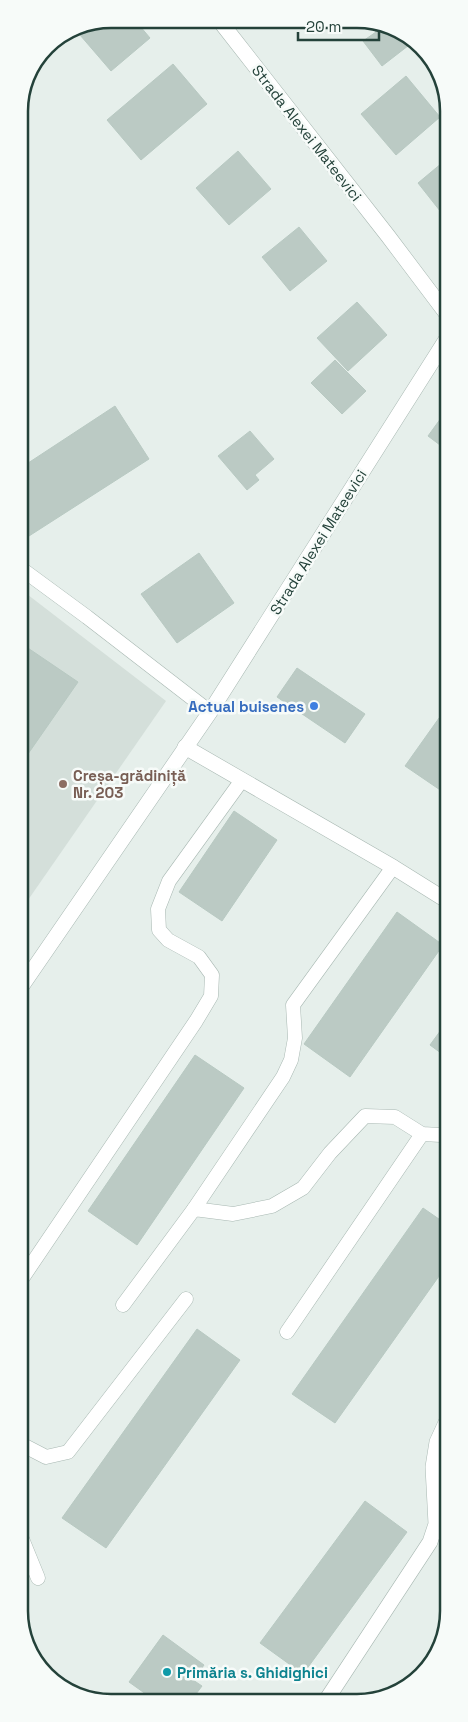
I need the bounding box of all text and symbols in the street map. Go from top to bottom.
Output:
scale bar [298,10,379,42]
text: 20 m [306,17,341,36]
street label: Strada Alexei Mateevici [248,61,366,205]
street label: Strada Alexei Mateevici [265,466,371,618]
place label: Actual buisenes [188,697,304,716]
marker: Actual buisenes [308,700,320,712]
place label: Creșa-grădiniță Nr. 203 [73,766,186,802]
marker: Creșa-grădiniță Nr. 203 [57,778,69,790]
place label: Primăria s. Ghidighici [177,1663,328,1682]
marker: Primăria s. Ghidighici [161,1666,173,1678]

